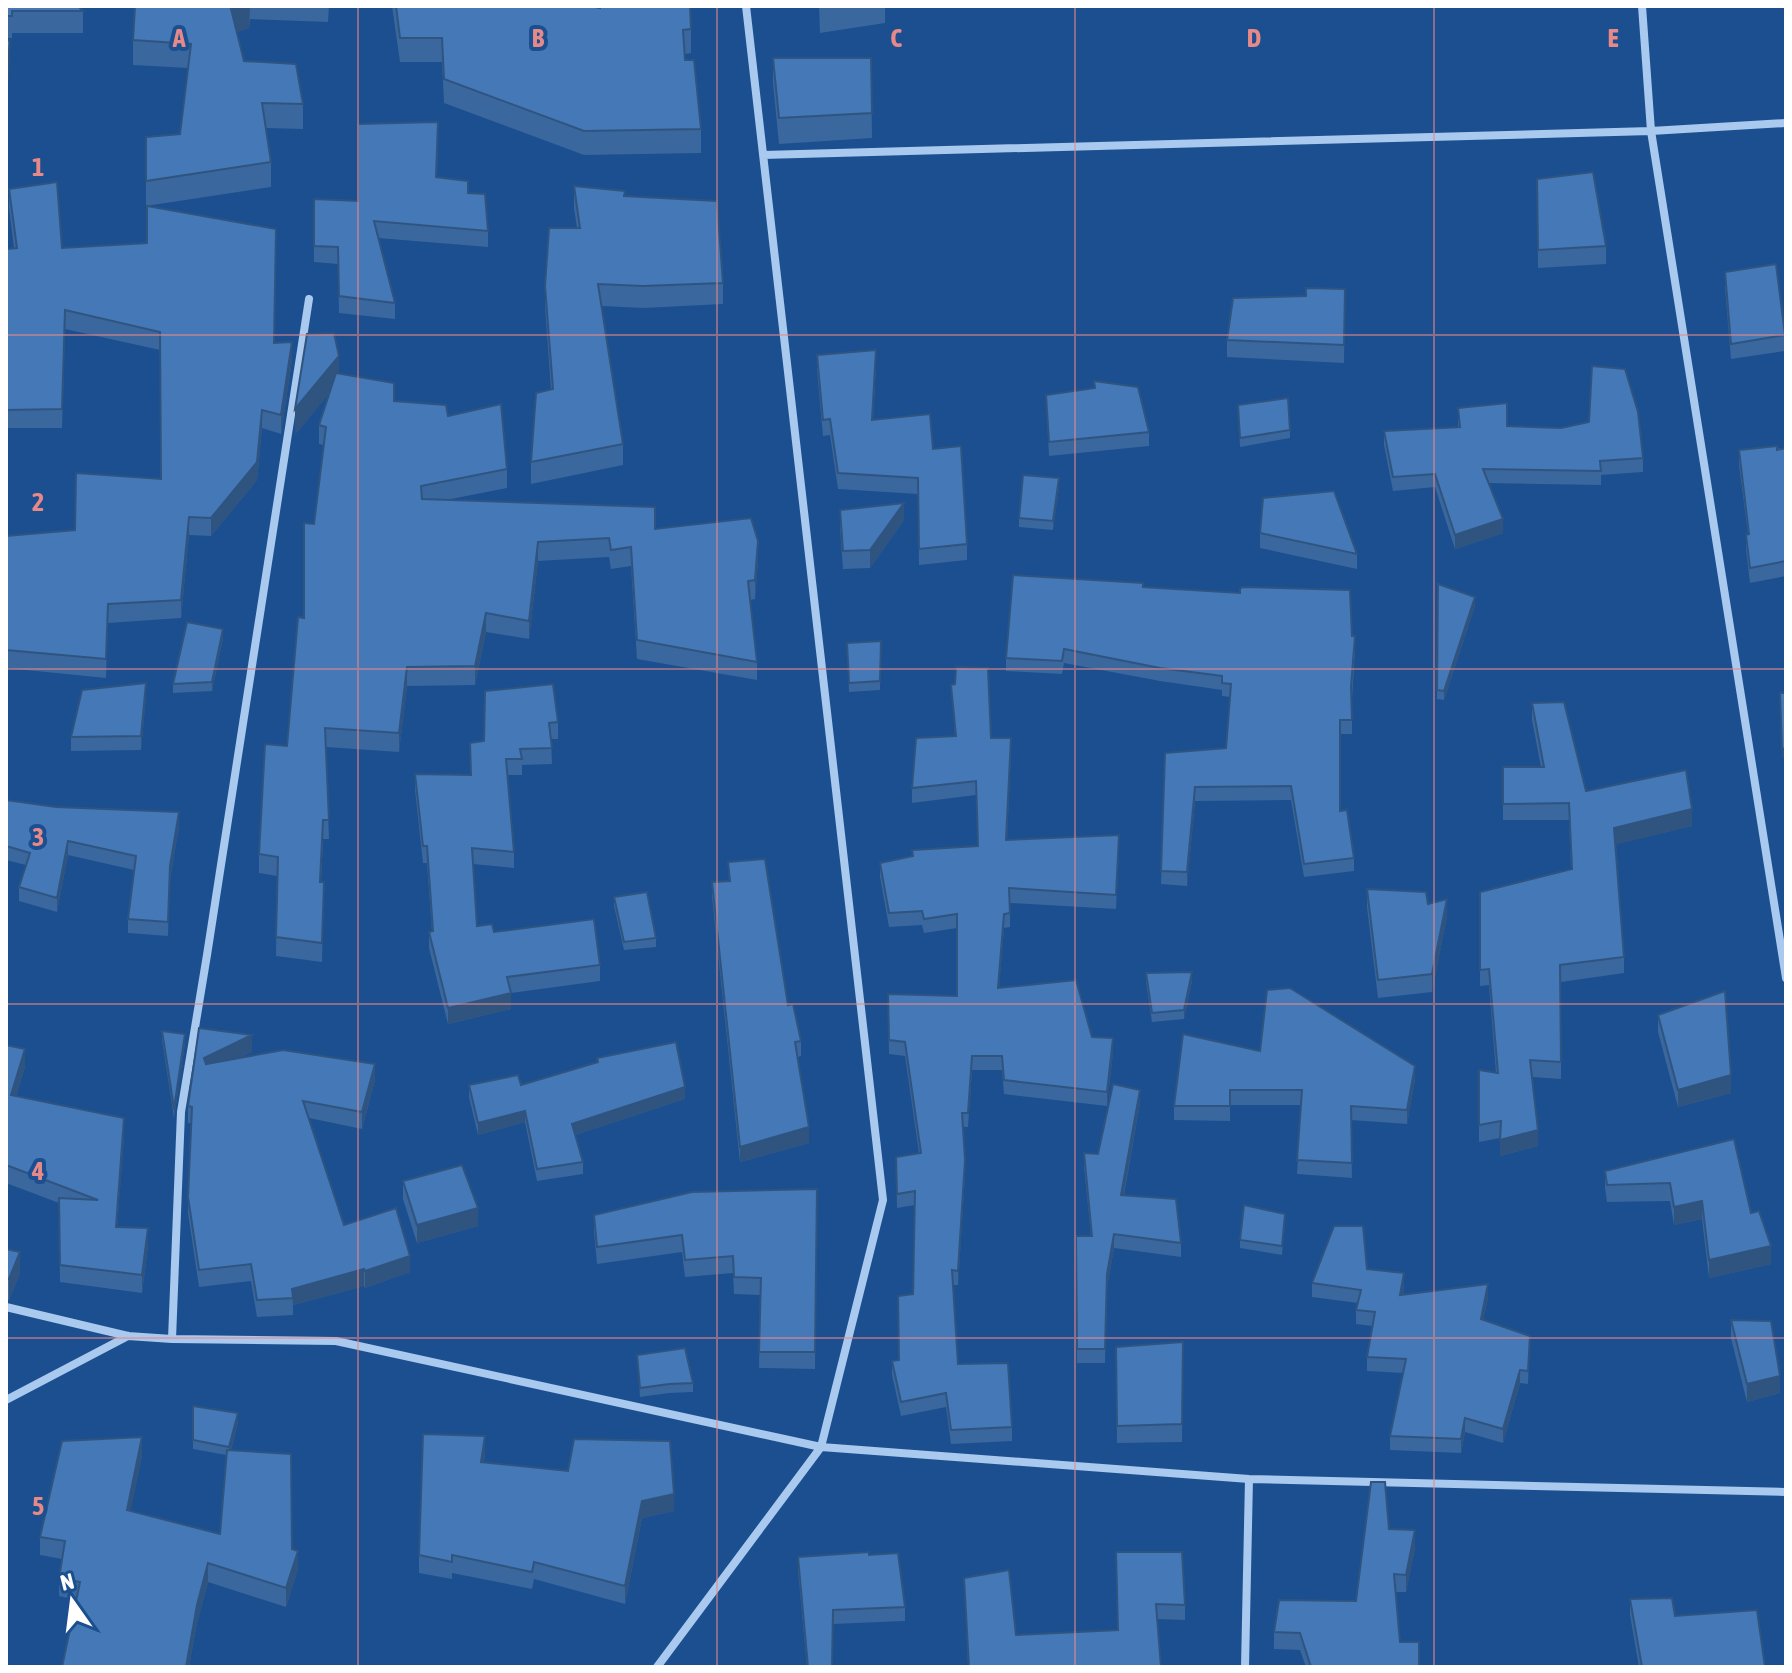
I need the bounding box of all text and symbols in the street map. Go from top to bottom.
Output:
text: A [172,23,186,53]
text: B [532,23,545,53]
text: C [890,23,902,53]
text: D [1247,23,1261,53]
text: E [1607,23,1619,53]
text: 1 [32,152,44,182]
text: 2 [32,487,44,517]
text: 3 [32,822,44,852]
text: 4 [31,1156,44,1186]
text: 5 [32,1491,44,1521]
north arrow [32,1561,112,1641]
text: N [58,1567,77,1596]

